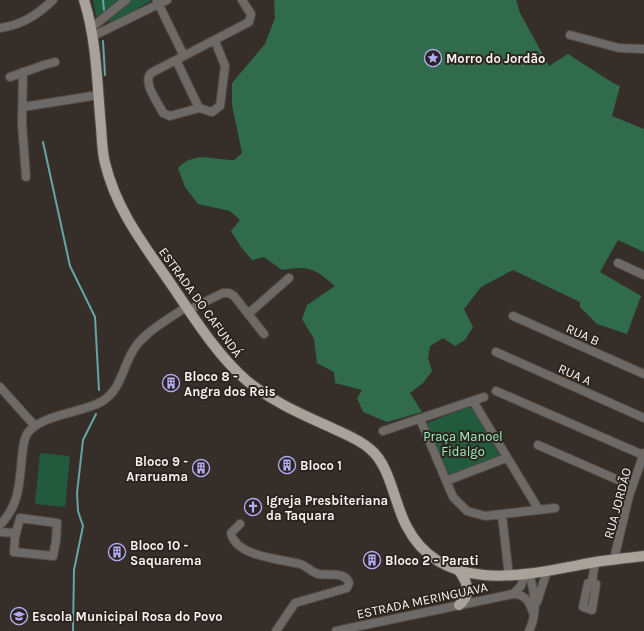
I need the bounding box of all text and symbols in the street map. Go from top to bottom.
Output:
place icon: Morro do Jordão [423,48,443,68]
place label: Morro do Jordão [446,51,545,66]
street label: ESTRADA DO CAFUNDÁ [156,243,247,361]
street label: RUA B [564,320,602,348]
street label: RUA A [556,361,594,389]
place label: Bloco 8 - Angra dos Reis [184,369,276,399]
building icon: Bloco 8 - Angra dos Reis [161,373,181,393]
park label: Praça Manoel Fidalgo [423,429,503,459]
place label: Bloco 9 - Araruama [126,454,188,484]
building icon: Bloco 1 [277,455,297,475]
building icon: Bloco 9 - Araruama [191,458,211,478]
place label: Bloco 1 [300,458,342,473]
street label: RUA JORDÃO [601,466,634,540]
place label: Igreja Presbiteriana da Taquara [266,493,388,524]
church icon: Igreja Presbiteriana da Taquara [243,497,263,517]
place label: Bloco 10 - Saquarema [130,538,202,569]
building icon: Bloco 10 - Saquarema [107,542,127,562]
building icon: Bloco 2 - Parati [362,550,382,570]
place label: Bloco 2 - Parati [385,553,479,568]
street label: ESTRADA MERINGUAVA [355,579,489,622]
school or university icon: Escola Municipal Rosa do Povo [9,606,29,626]
place label: Escola Municipal Rosa do Povo [32,609,223,624]

